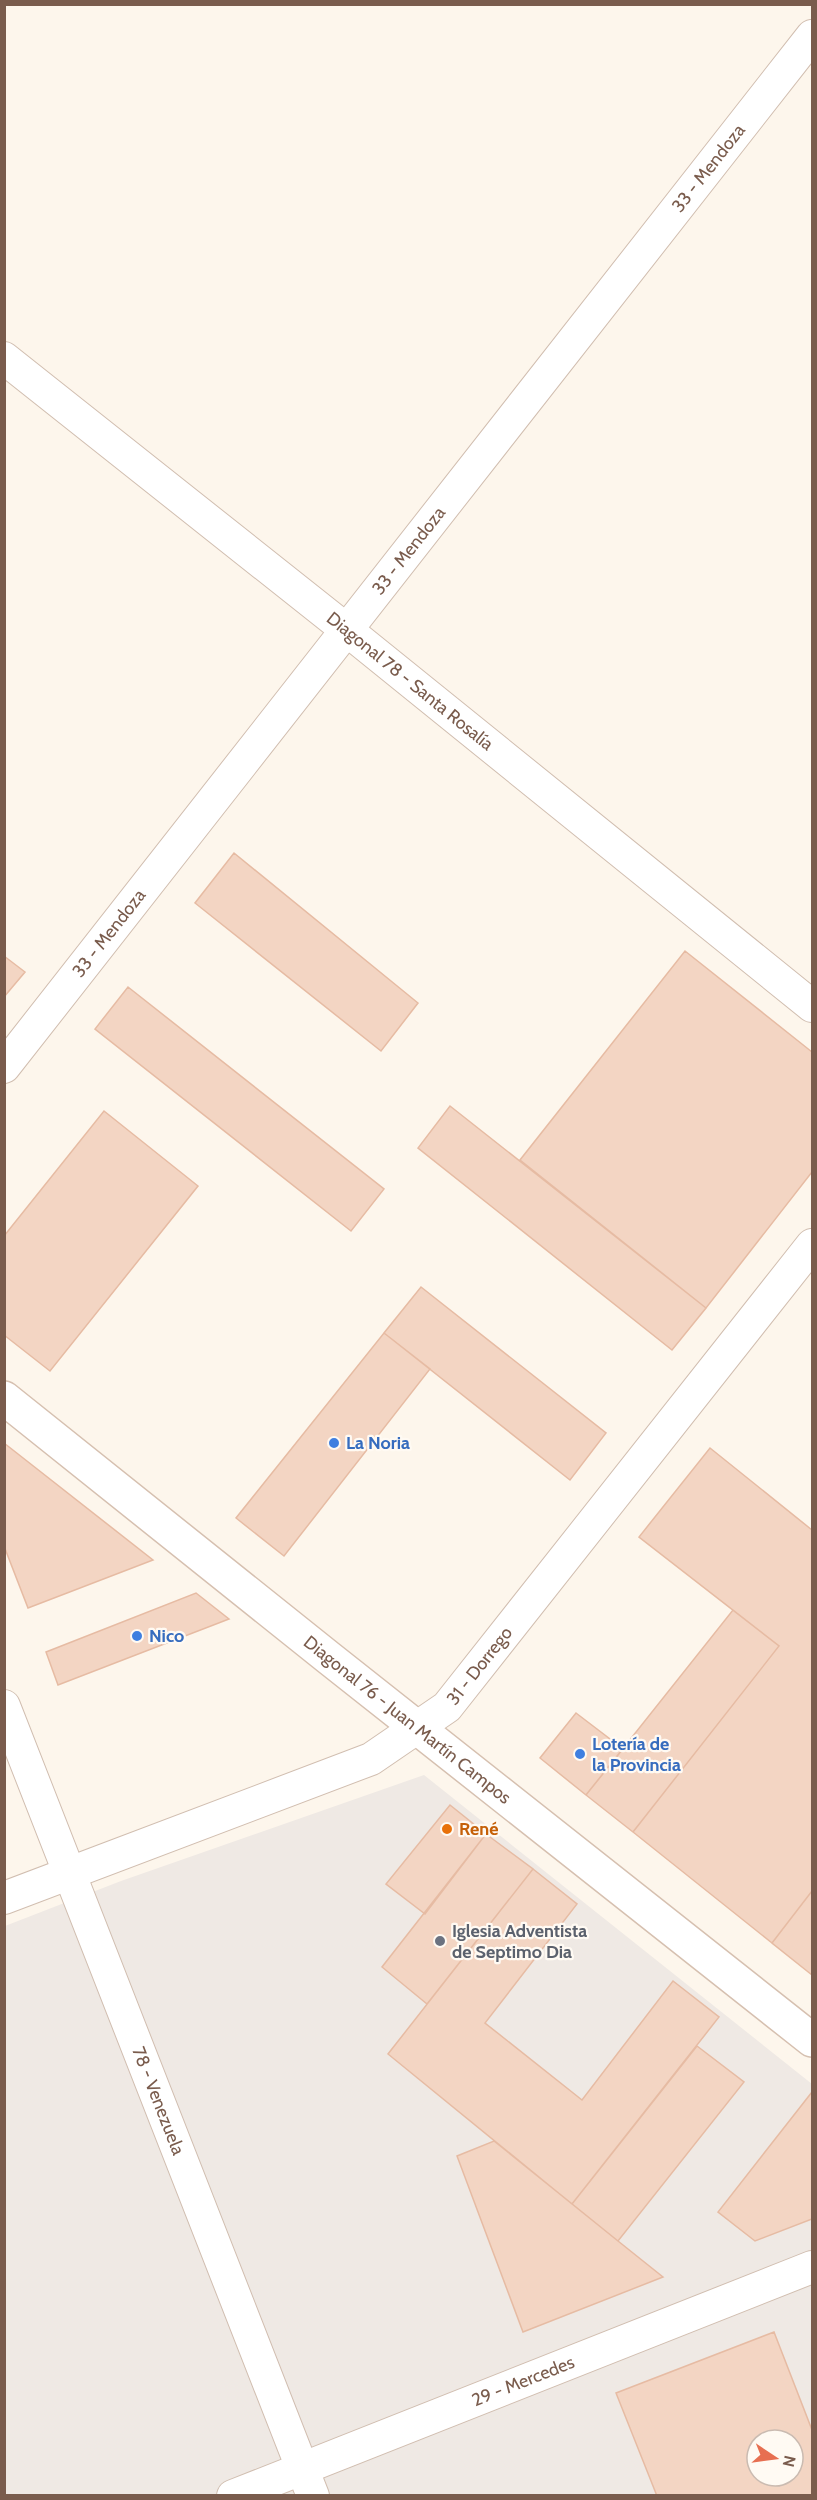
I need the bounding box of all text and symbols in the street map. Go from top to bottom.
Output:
street label: 33 - Mendoza [667,119,750,217]
street label: 33 - Mendoza [367,502,450,599]
street label: Diagonal 78 - Santa Rosalía [322,607,498,755]
street label: 33 - Mendoza [68,884,150,982]
place label: La Noria [346,1432,410,1454]
marker: La Noria [327,1436,341,1450]
street label: 31 - Dorrego [442,1622,517,1709]
place label: Nico [149,1625,184,1647]
marker: Nico [130,1629,144,1643]
street label: Diagonal 76 - Juan Martín Campos [299,1631,515,1809]
place label: Lotería de la Provincia [592,1733,681,1776]
marker: Lotería de la Provincia [573,1747,587,1761]
place label: René [459,1818,498,1840]
marker: René [440,1822,454,1836]
place label: Iglesia Adventista de Septimo Dia [452,1920,587,1963]
marker: Iglesia Adventista de Septimo Dia [433,1934,447,1948]
street label: 78 - Venezuela [127,2044,190,2158]
street label: 29 - Mercedes [469,2351,578,2411]
north arrow [745,2428,805,2488]
text: N [779,2454,800,2469]

